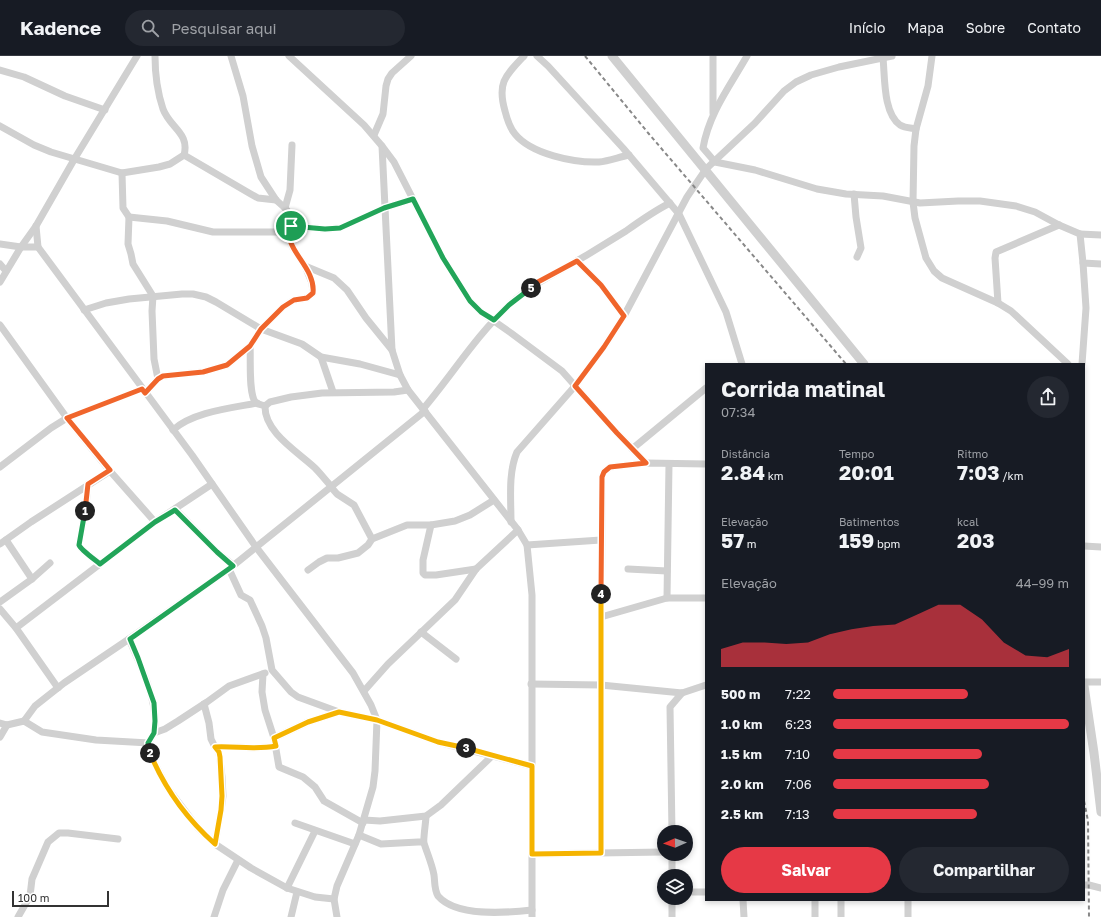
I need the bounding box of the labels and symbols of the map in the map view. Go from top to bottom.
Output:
pin [274,209,308,243]
pin: 5 [521,278,541,298]
pin: 1 [75,501,95,521]
pin: 4 [591,584,611,604]
pin: 3 [456,738,476,758]
pin: 2 [140,743,160,763]
north arrow [657,825,693,861]
scale bar [12,889,109,908]

